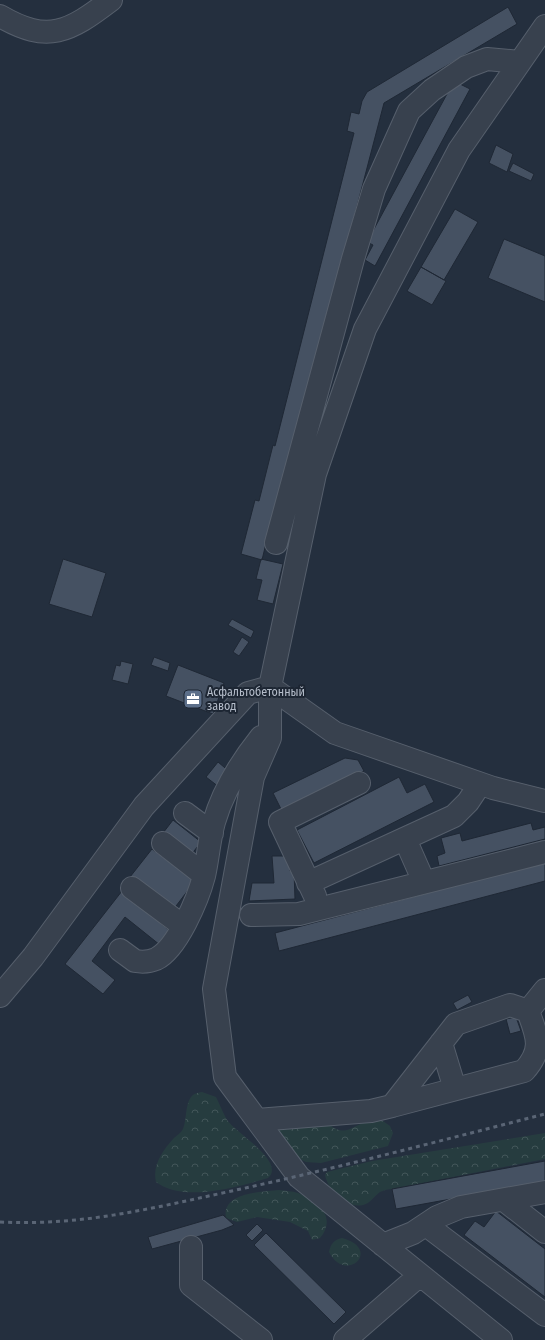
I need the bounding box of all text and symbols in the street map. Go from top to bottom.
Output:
place label: Асфальтобетонный завод [207,685,305,713]
office icon: Асфальтобетонный завод [182,688,204,710]

